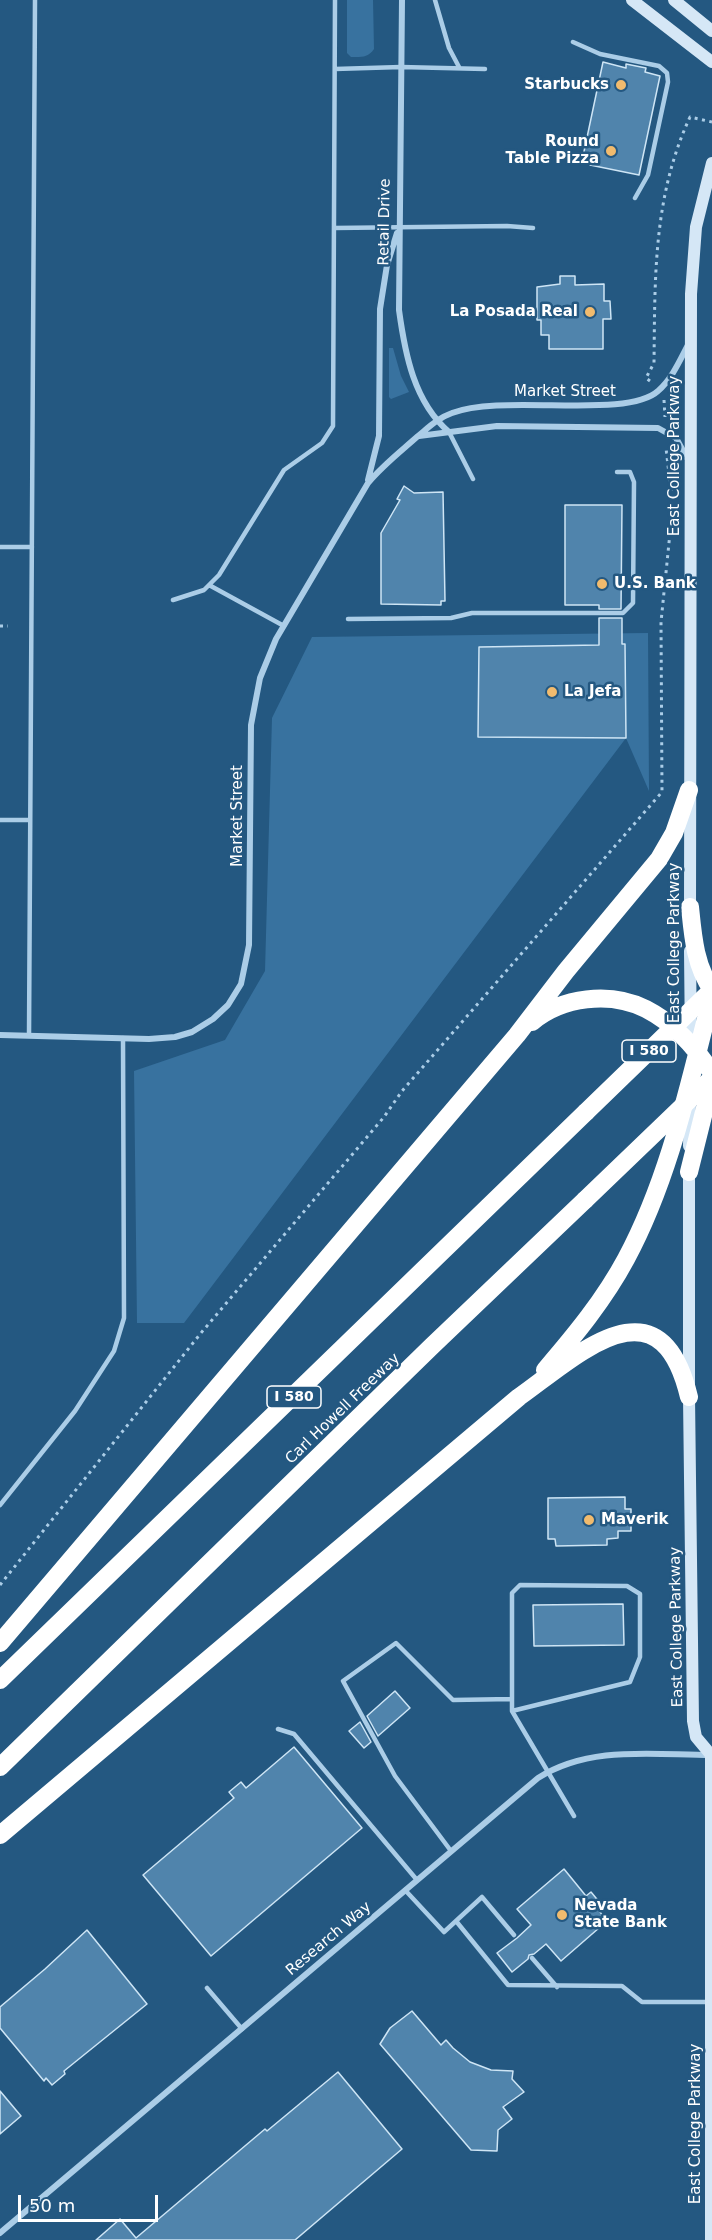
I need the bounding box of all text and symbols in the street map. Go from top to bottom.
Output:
place label: Starbucks [524,76,609,94]
marker: Starbucks [614,78,628,92]
place label: Round Table Pizza [506,133,599,168]
marker: Round Table Pizza [604,144,618,158]
street label: Retail Drive [375,178,395,266]
place label: La Posada Real [450,303,578,321]
marker: La Posada Real [583,305,597,319]
street label: East College Parkway [666,376,684,536]
street label: Market Street [514,383,616,401]
place label: U.S. Bank [614,575,696,593]
marker: U.S. Bank [595,577,609,591]
place label: La Jefa [564,683,621,701]
marker: La Jefa [545,685,559,699]
street label: Market Street [229,765,247,867]
street label: East College Parkway [666,863,684,1023]
road number: I 580 [622,1040,676,1062]
street label: Carl Howell Freeway [282,1350,404,1468]
road number: I 580 [267,1386,321,1408]
place label: Maverik [601,1511,669,1529]
marker: Maverik [582,1513,596,1527]
street label: East College Parkway [667,1547,687,1707]
place label: Nevada State Bank [574,1897,667,1932]
street label: Research Way [283,1898,375,1980]
marker: Nevada State Bank [555,1908,569,1922]
street label: East College Parkway [687,2044,705,2204]
scale bar [21,2183,160,2221]
text: 50 m [29,2195,75,2216]

